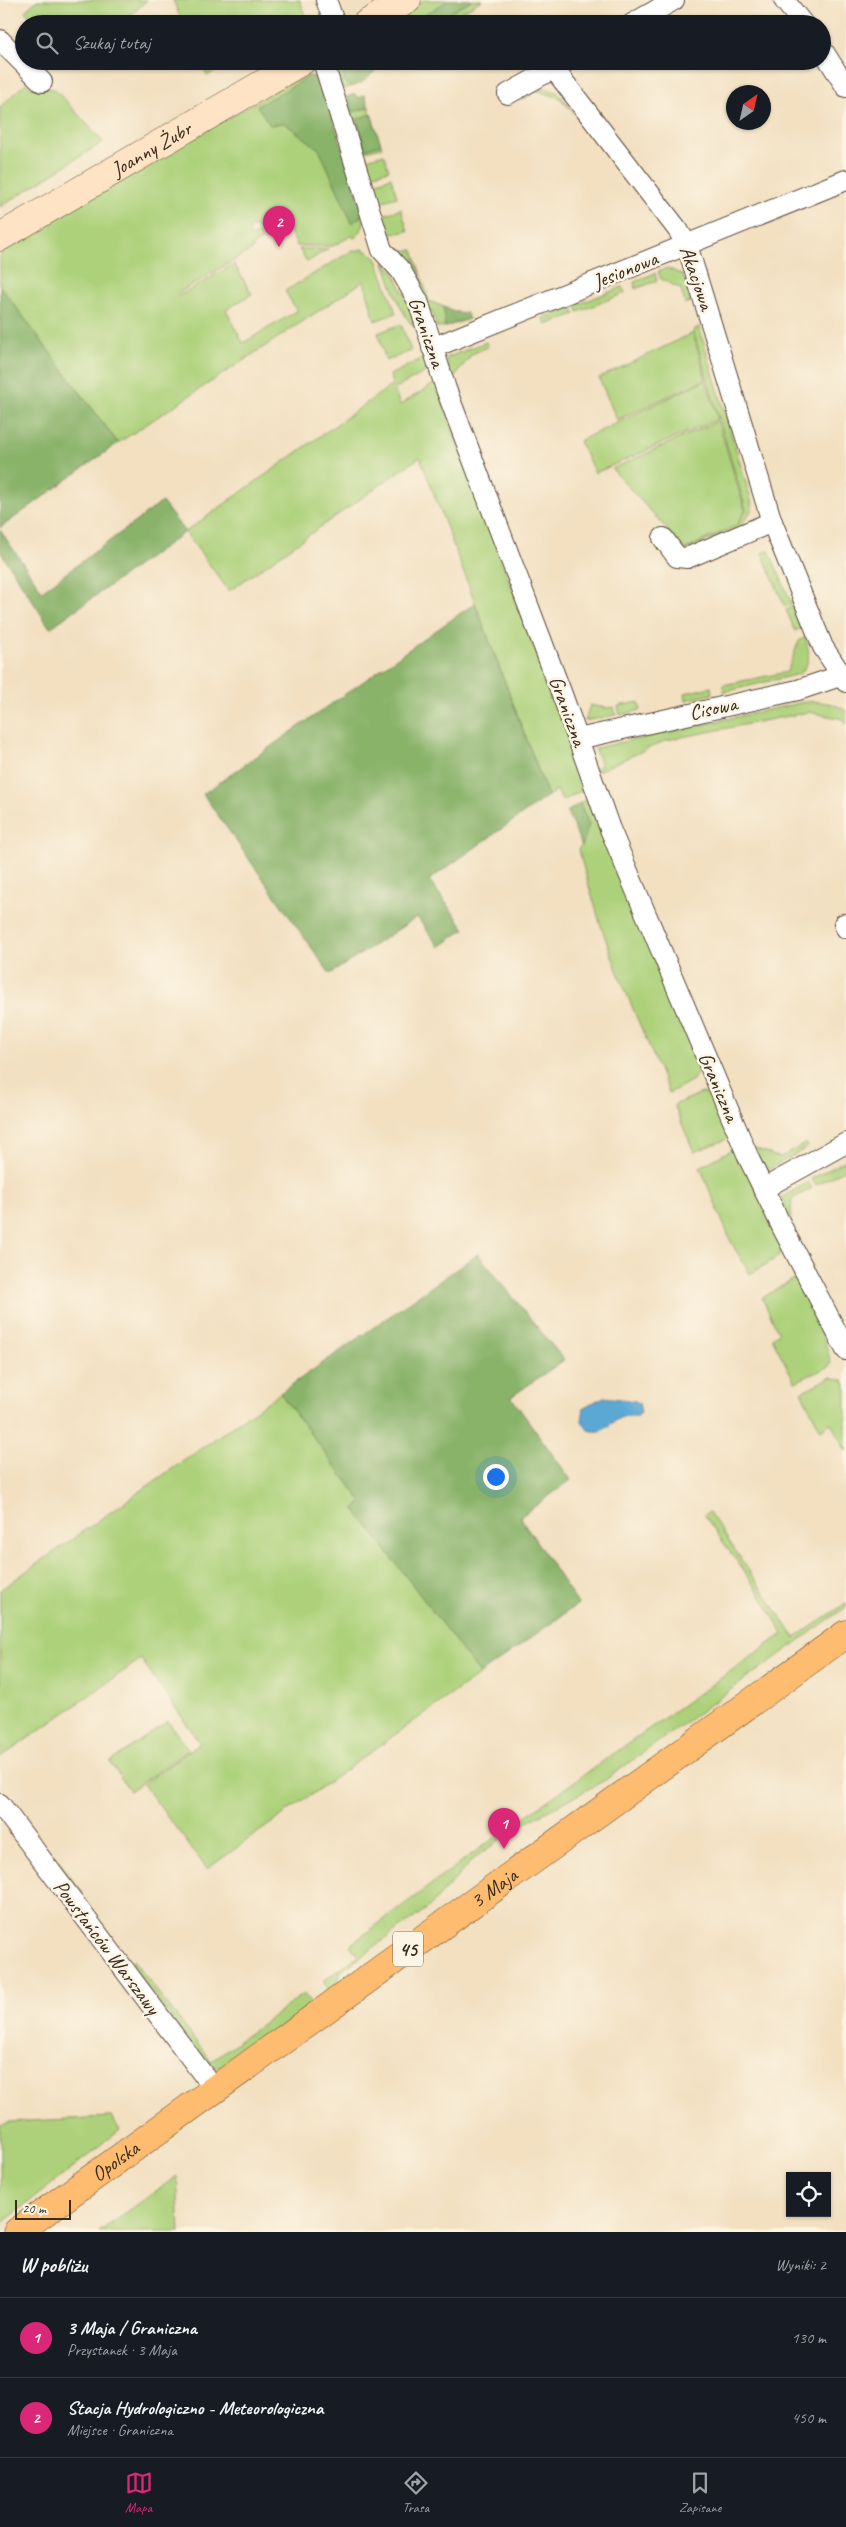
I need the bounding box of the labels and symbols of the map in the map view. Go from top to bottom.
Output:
north arrow [726,85,771,130]
street label: Joanny Żubr [106,115,197,183]
pin: 2 [263,206,295,247]
street label: Akacjowa [674,243,721,316]
street label: Jesionowa [588,245,663,295]
street label: Graniczna [403,293,452,373]
street label: Graniczna [543,672,593,752]
street label: Cisowa [687,690,741,726]
street label: Graniczna [693,1048,746,1128]
your location [483,1464,509,1490]
pin: 1 [488,1808,520,1849]
street label: 3 Maja [465,1861,524,1914]
street label: Powstańców Warszawy [48,1874,167,2021]
road number: 45 [393,1932,423,1966]
street label: Opolska [86,2134,145,2187]
scale bar [15,2197,71,2220]

